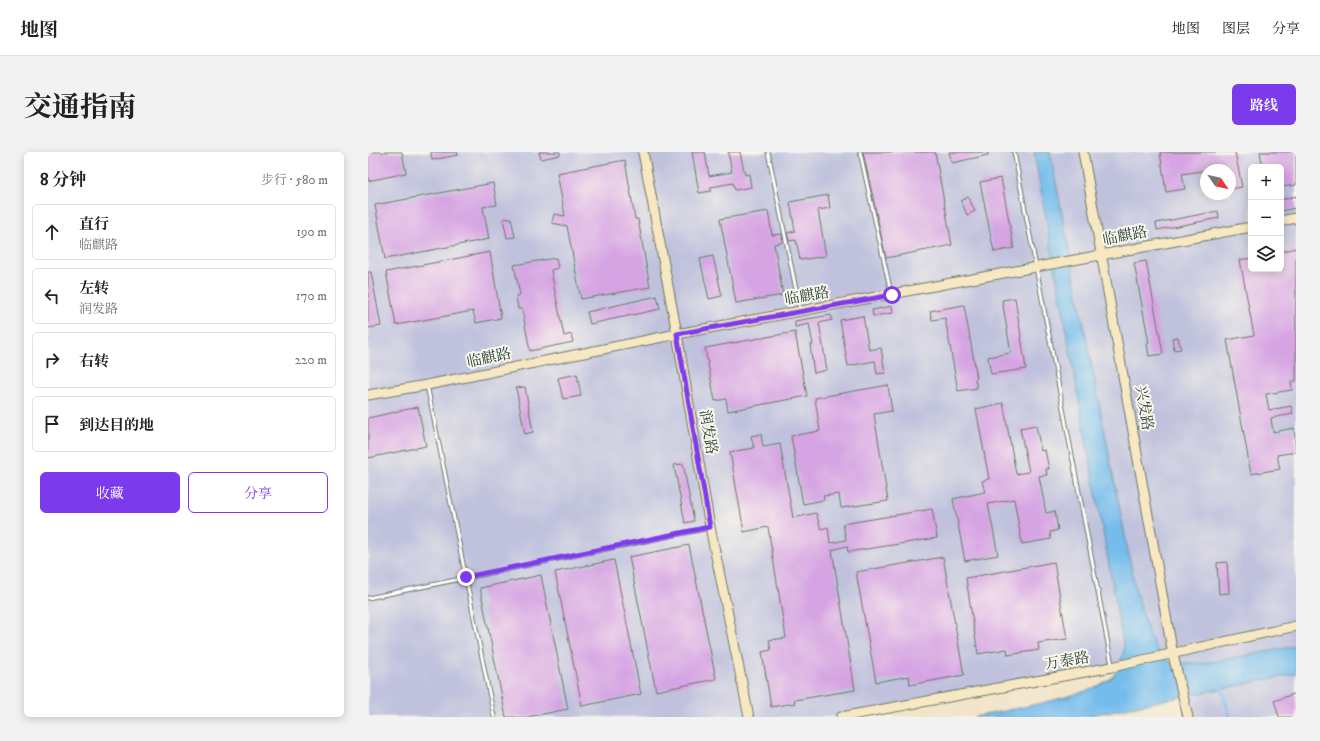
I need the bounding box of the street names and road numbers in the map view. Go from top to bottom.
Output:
street label: 临麒路 [1101,222,1149,250]
street label: 临麒路 [783,283,831,309]
street label: 临麒路 [465,344,513,372]
street label: 兴发路 [1131,384,1157,432]
street label: 润发路 [695,408,721,456]
street label: 万泰路 [1043,648,1091,674]

